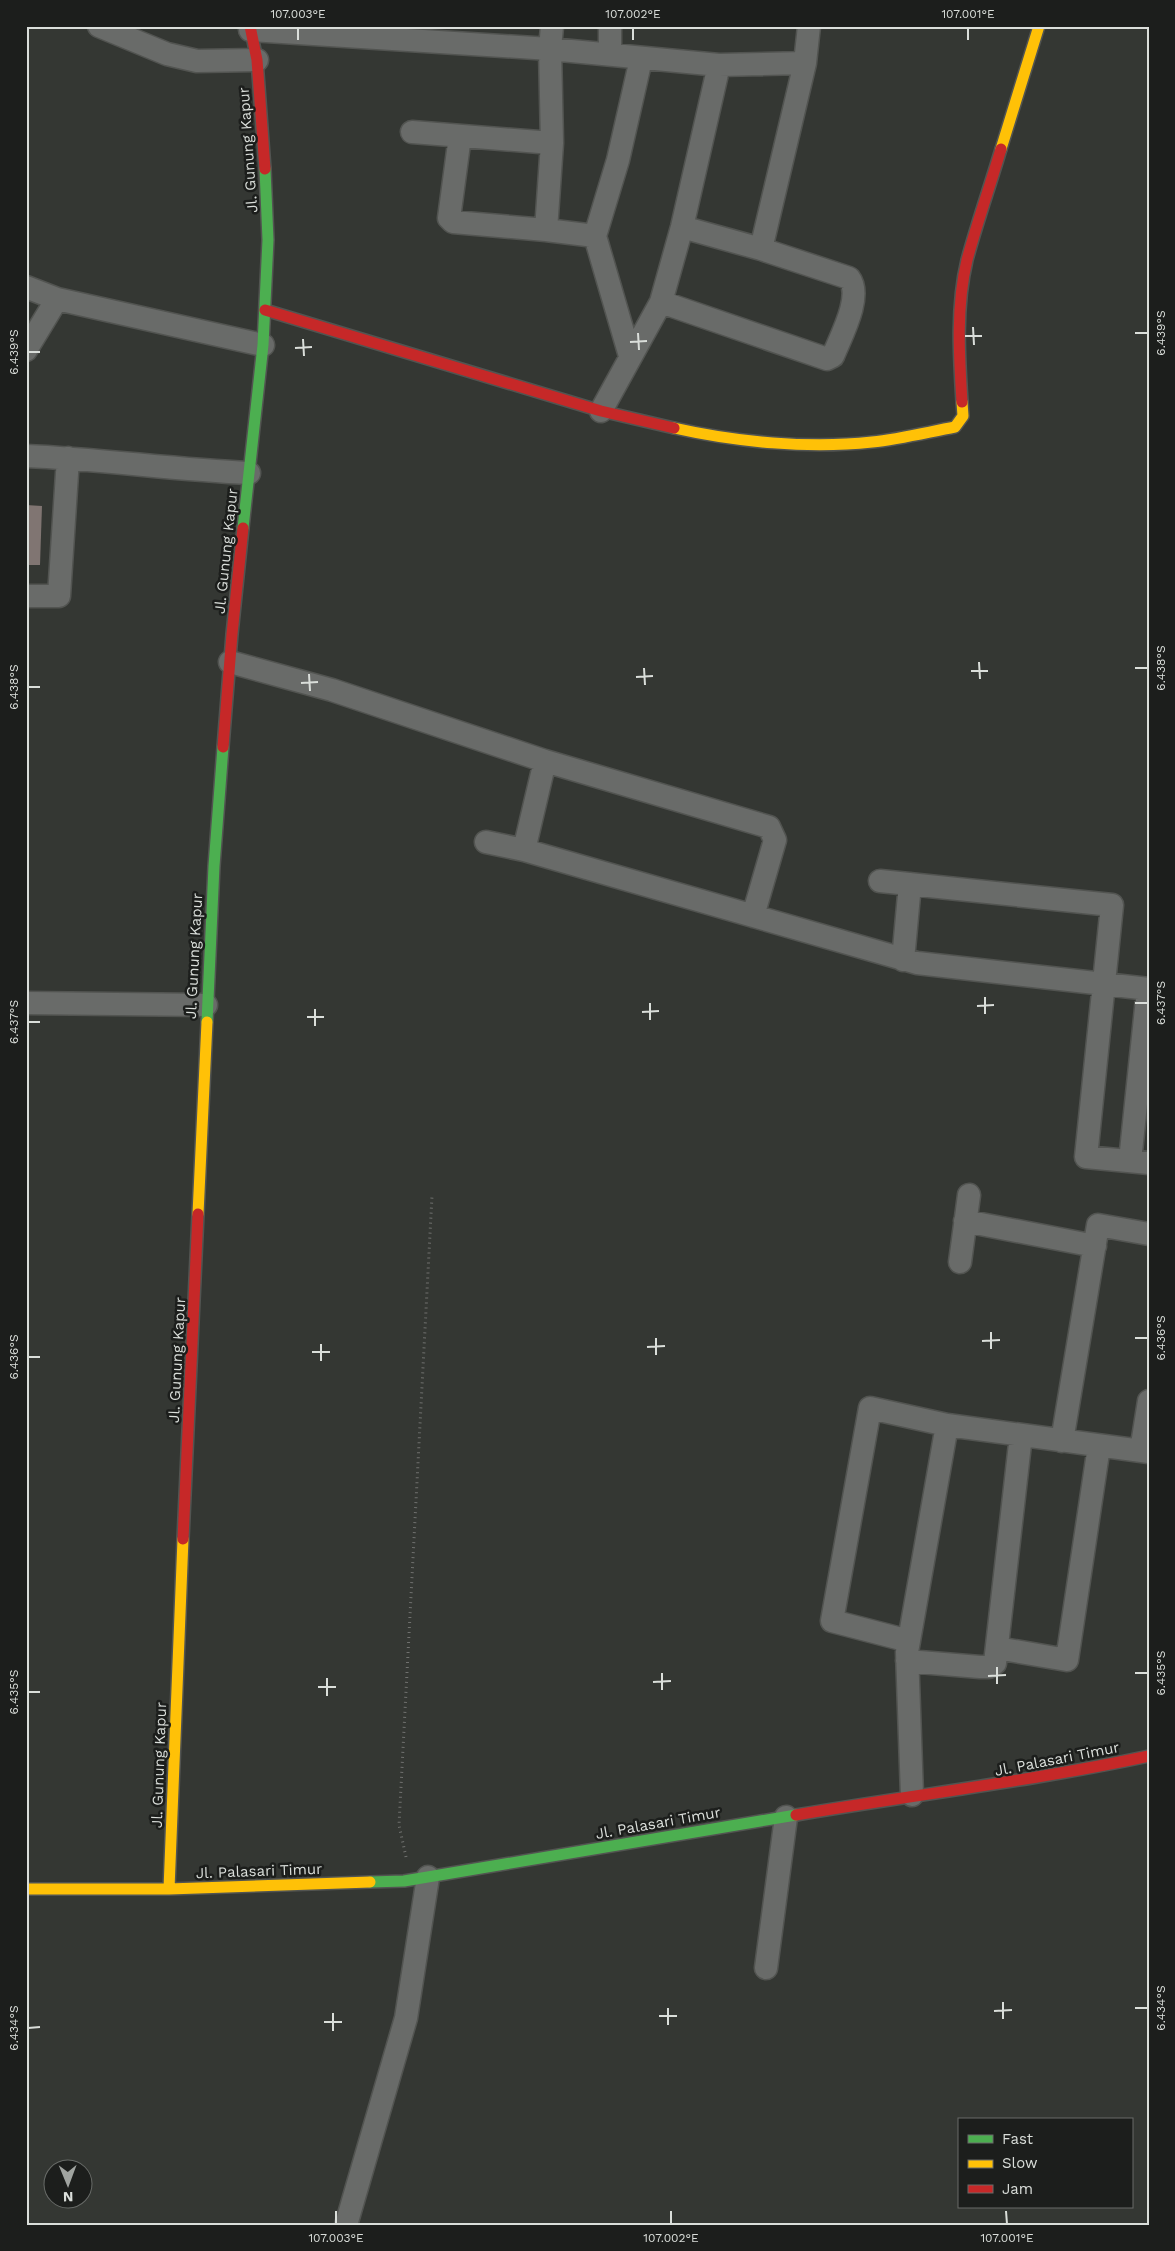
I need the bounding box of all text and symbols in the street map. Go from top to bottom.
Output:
text: 107.003°E [270,7,326,21]
text: 107.002°E [605,7,661,21]
text: 107.001°E [941,7,995,21]
street label: Jl. Gunung Kapur [235,87,261,213]
text: 6.439°S [1154,310,1168,356]
text: 6.439°S [7,329,21,375]
street label: Jl. Gunung Kapur [210,487,242,615]
text: 6.438°S [1154,645,1168,691]
text: 6.438°S [7,664,21,710]
street label: Jl. Gunung Kapur [182,893,206,1019]
text: 6.437°S [1154,981,1168,1025]
text: 6.437°S [7,1000,21,1044]
street label: Jl. Gunung Kapur [165,1297,189,1423]
text: 6.436°S [1154,1315,1168,1361]
text: 6.436°S [7,1334,21,1380]
text: 6.435°S [1154,1651,1168,1695]
text: 6.435°S [7,1670,21,1714]
street label: Jl. Gunung Kapur [148,1702,170,1828]
street label: Jl. Palasari Timur [993,1738,1121,1780]
street label: Jl. Palasari Timur [594,1803,722,1843]
street label: Jl. Palasari Timur [195,1860,323,1882]
text: 6.434°S [1154,1985,1168,2031]
text: 6.434°S [7,2005,21,2051]
legend [958,2118,1132,2208]
text: Fast [1002,2130,1034,2148]
text: Slow [1002,2154,1038,2172]
north arrow [42,2158,92,2208]
text: Jam [1002,2180,1033,2198]
text: N [63,2189,74,2205]
text: 107.003°E [308,2231,364,2245]
text: 107.002°E [643,2231,699,2245]
text: 107.001°E [980,2231,1034,2245]

